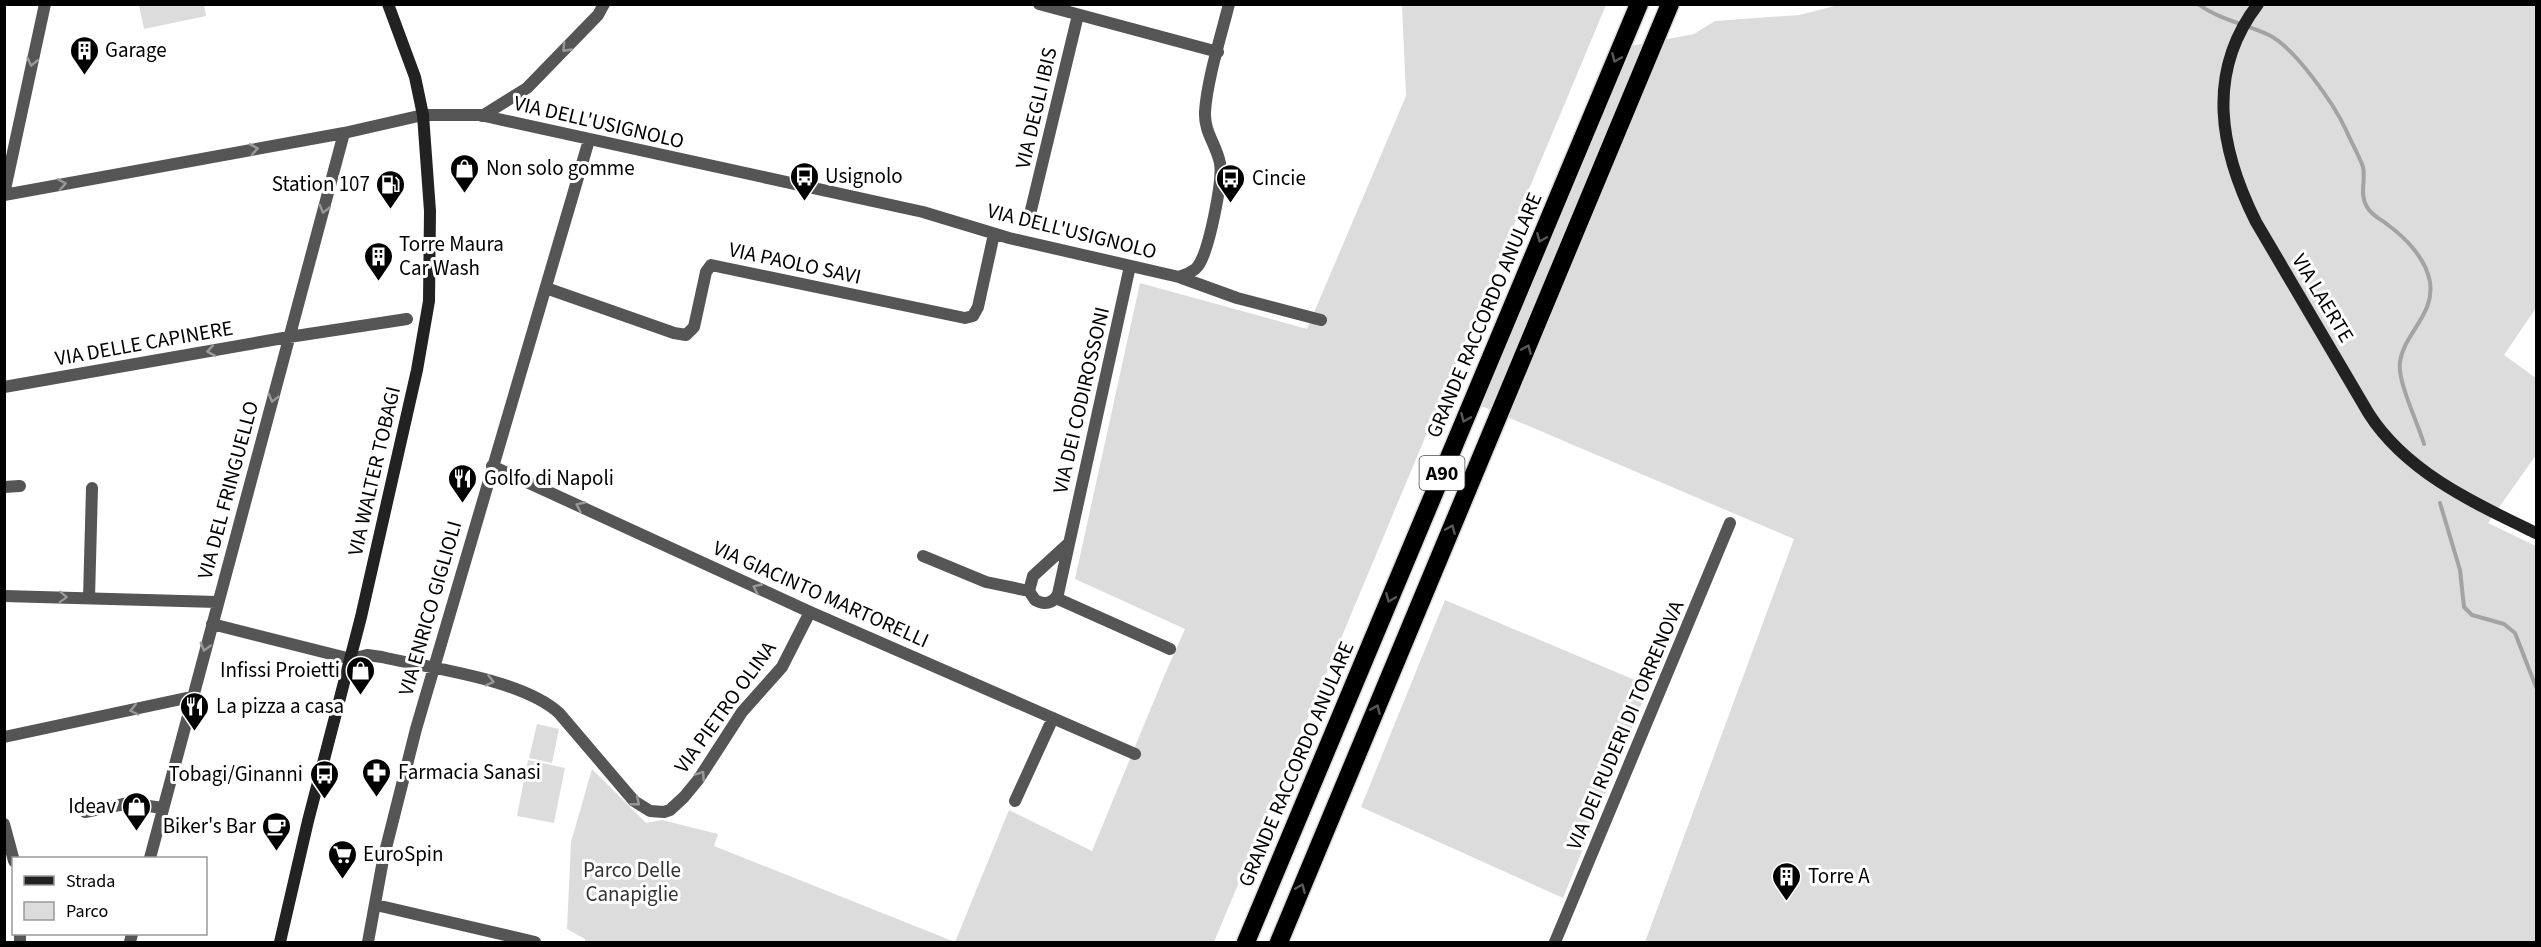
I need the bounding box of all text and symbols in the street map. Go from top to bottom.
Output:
building icon: Garage [68,34,100,76]
place label: Garage [105,35,167,65]
one-way arrow [562,41,573,52]
street label: VIA DEGLI IBIS [1008,44,1064,172]
one-way arrow [1611,52,1623,63]
one-way arrow [26,56,39,66]
street label: VIA DELL'USIGNOLO [511,88,687,156]
one-way arrow [249,143,259,156]
shop icon: Non solo gomme [449,152,481,194]
place label: Non solo gomme [486,153,635,183]
bus stop icon: Usignolo [788,160,820,202]
place label: Usignolo [825,161,903,191]
bus stop icon: Cincie [1215,162,1247,204]
place label: Cincie [1252,163,1306,193]
fuel station icon: Station 107 [375,168,407,210]
place label: Station 107 [272,169,370,199]
one-way arrow [57,178,67,191]
street label: GRANDE RACCORDO ANULARE [1419,188,1549,442]
street label: VIA DELL'USIGNOLO [984,195,1160,267]
one-way arrow [318,204,331,214]
place label: Torre Maura Car Wash [399,229,504,283]
one-way arrow [1536,232,1548,243]
street label: VIA PAOLO SAVI [726,234,864,292]
building icon: Torre Maura Car Wash [362,240,394,282]
street label: VIA LAERTE [2285,248,2361,348]
street label: VIA DEI CODIROSSONI [1045,304,1117,496]
street label: VIA DELLE CAPINERE [53,313,235,373]
one-way arrow [206,344,216,356]
one-way arrow [1520,344,1532,355]
street label: VIA WALTER TOBAGI [340,383,408,559]
one-way arrow [268,392,280,403]
street label: VIA DEL FRINGUELLO [190,398,266,582]
one-way arrow [1460,412,1472,423]
road number: A90 [1420,456,1464,490]
restaurant icon: Golfo di Napoli [447,462,479,504]
place label: Golfo di Napoli [484,463,614,493]
one-way arrow [575,502,586,514]
street label: VIA ENRICO GIGLIOLI [391,517,469,699]
one-way arrow [1444,524,1456,535]
street label: VIA GIACINTO MARTORELLI [708,533,934,655]
one-way arrow [753,583,764,595]
one-way arrow [58,591,67,604]
one-way arrow [1385,592,1397,603]
street label: VIA DEI RUDERI DI TORRENOVA [1559,595,1691,854]
street label: VIA PIETRO OLINA [667,634,783,779]
street label: GRANDE RACCORDO ANULARE [1231,637,1361,891]
one-way arrow [200,642,213,652]
shop icon: Infissi Proietti [345,654,377,696]
place label: Infissi Proietti [220,655,340,685]
one-way arrow [485,674,495,687]
restaurant icon: La pizza a casa [179,690,211,732]
place label: La pizza a casa [216,691,344,721]
one-way arrow [129,702,139,715]
one-way arrow [1369,704,1381,715]
pharmacy icon: Farmacia Sanasi [361,756,393,798]
place label: Farmacia Sanasi [398,757,541,787]
bus stop icon: Tobagi/Ginanni [308,758,340,800]
place label: Tobagi/Ginanni [169,759,303,789]
one-way arrow [694,771,705,782]
shop icon: Ideav [121,790,153,832]
place label: Ideav [68,791,116,821]
one-way arrow [629,794,640,805]
cafe icon: Biker's Bar [261,810,293,852]
place label: Biker's Bar [163,811,257,841]
supermarket icon: EuroSpin [326,838,358,880]
place label: EuroSpin [363,839,443,869]
park label: Parco Delle Canapiglie [583,855,681,909]
legend [12,857,207,935]
building icon: Torre A [1771,860,1803,902]
place label: Torre A [1808,861,1870,891]
text: Strada [66,869,115,894]
one-way arrow [1294,884,1306,895]
text: Parco [66,899,108,924]

